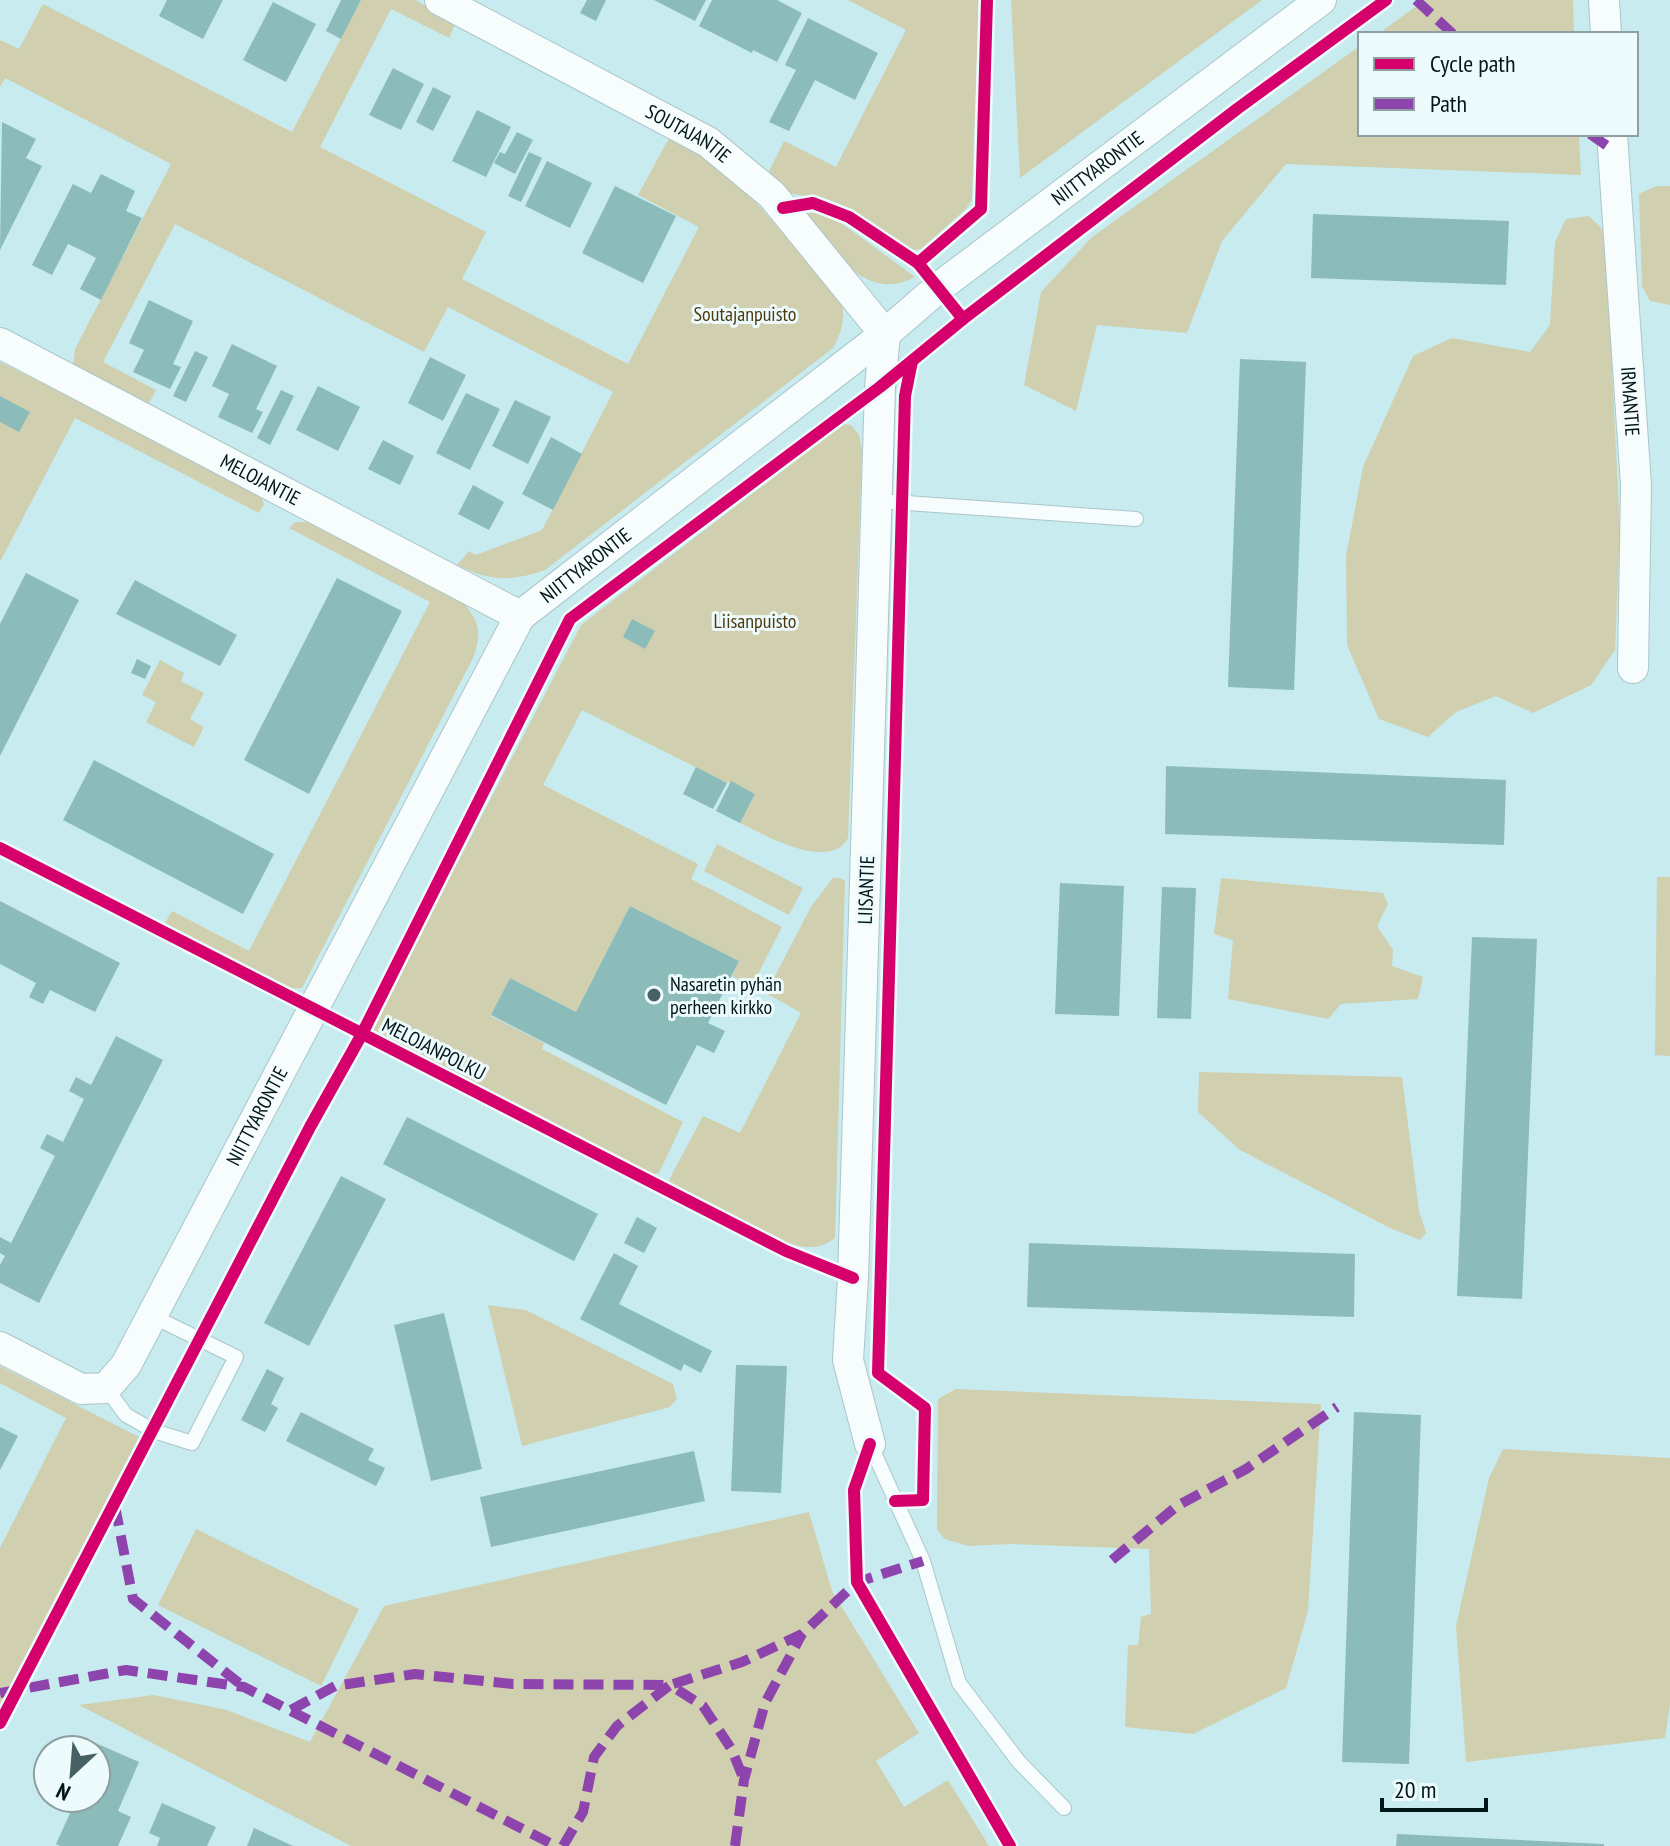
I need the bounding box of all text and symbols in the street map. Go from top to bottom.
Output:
legend [1358,32,1638,136]
text: Cycle path [1430,48,1516,79]
text: Path [1430,88,1467,119]
street label: SOUTAJANTIE [641,98,736,169]
street label: NIITTYARONTIE [1046,125,1149,211]
park label: Soutajanpuisto [694,301,796,327]
street label: IRMANTIE [1615,366,1646,437]
street label: MELOJANTIE [216,448,305,511]
street label: NIITTYARONTIE [535,522,636,609]
park label: Liisanpuisto [714,608,796,634]
street label: LIISANTIE [852,855,880,925]
place label: Nasaretin pyhän perheen kirkko [670,971,782,1020]
marker: Nasaretin pyhän perheen kirkko [645,986,663,1004]
street label: MELOJANPOLKU [378,1012,490,1086]
street label: NIITTYARONTIE [220,1062,294,1170]
north arrow [32,1734,112,1814]
scale bar [1382,1762,1486,1812]
text: 20 m [1394,1774,1436,1805]
text: N [52,1777,75,1807]

